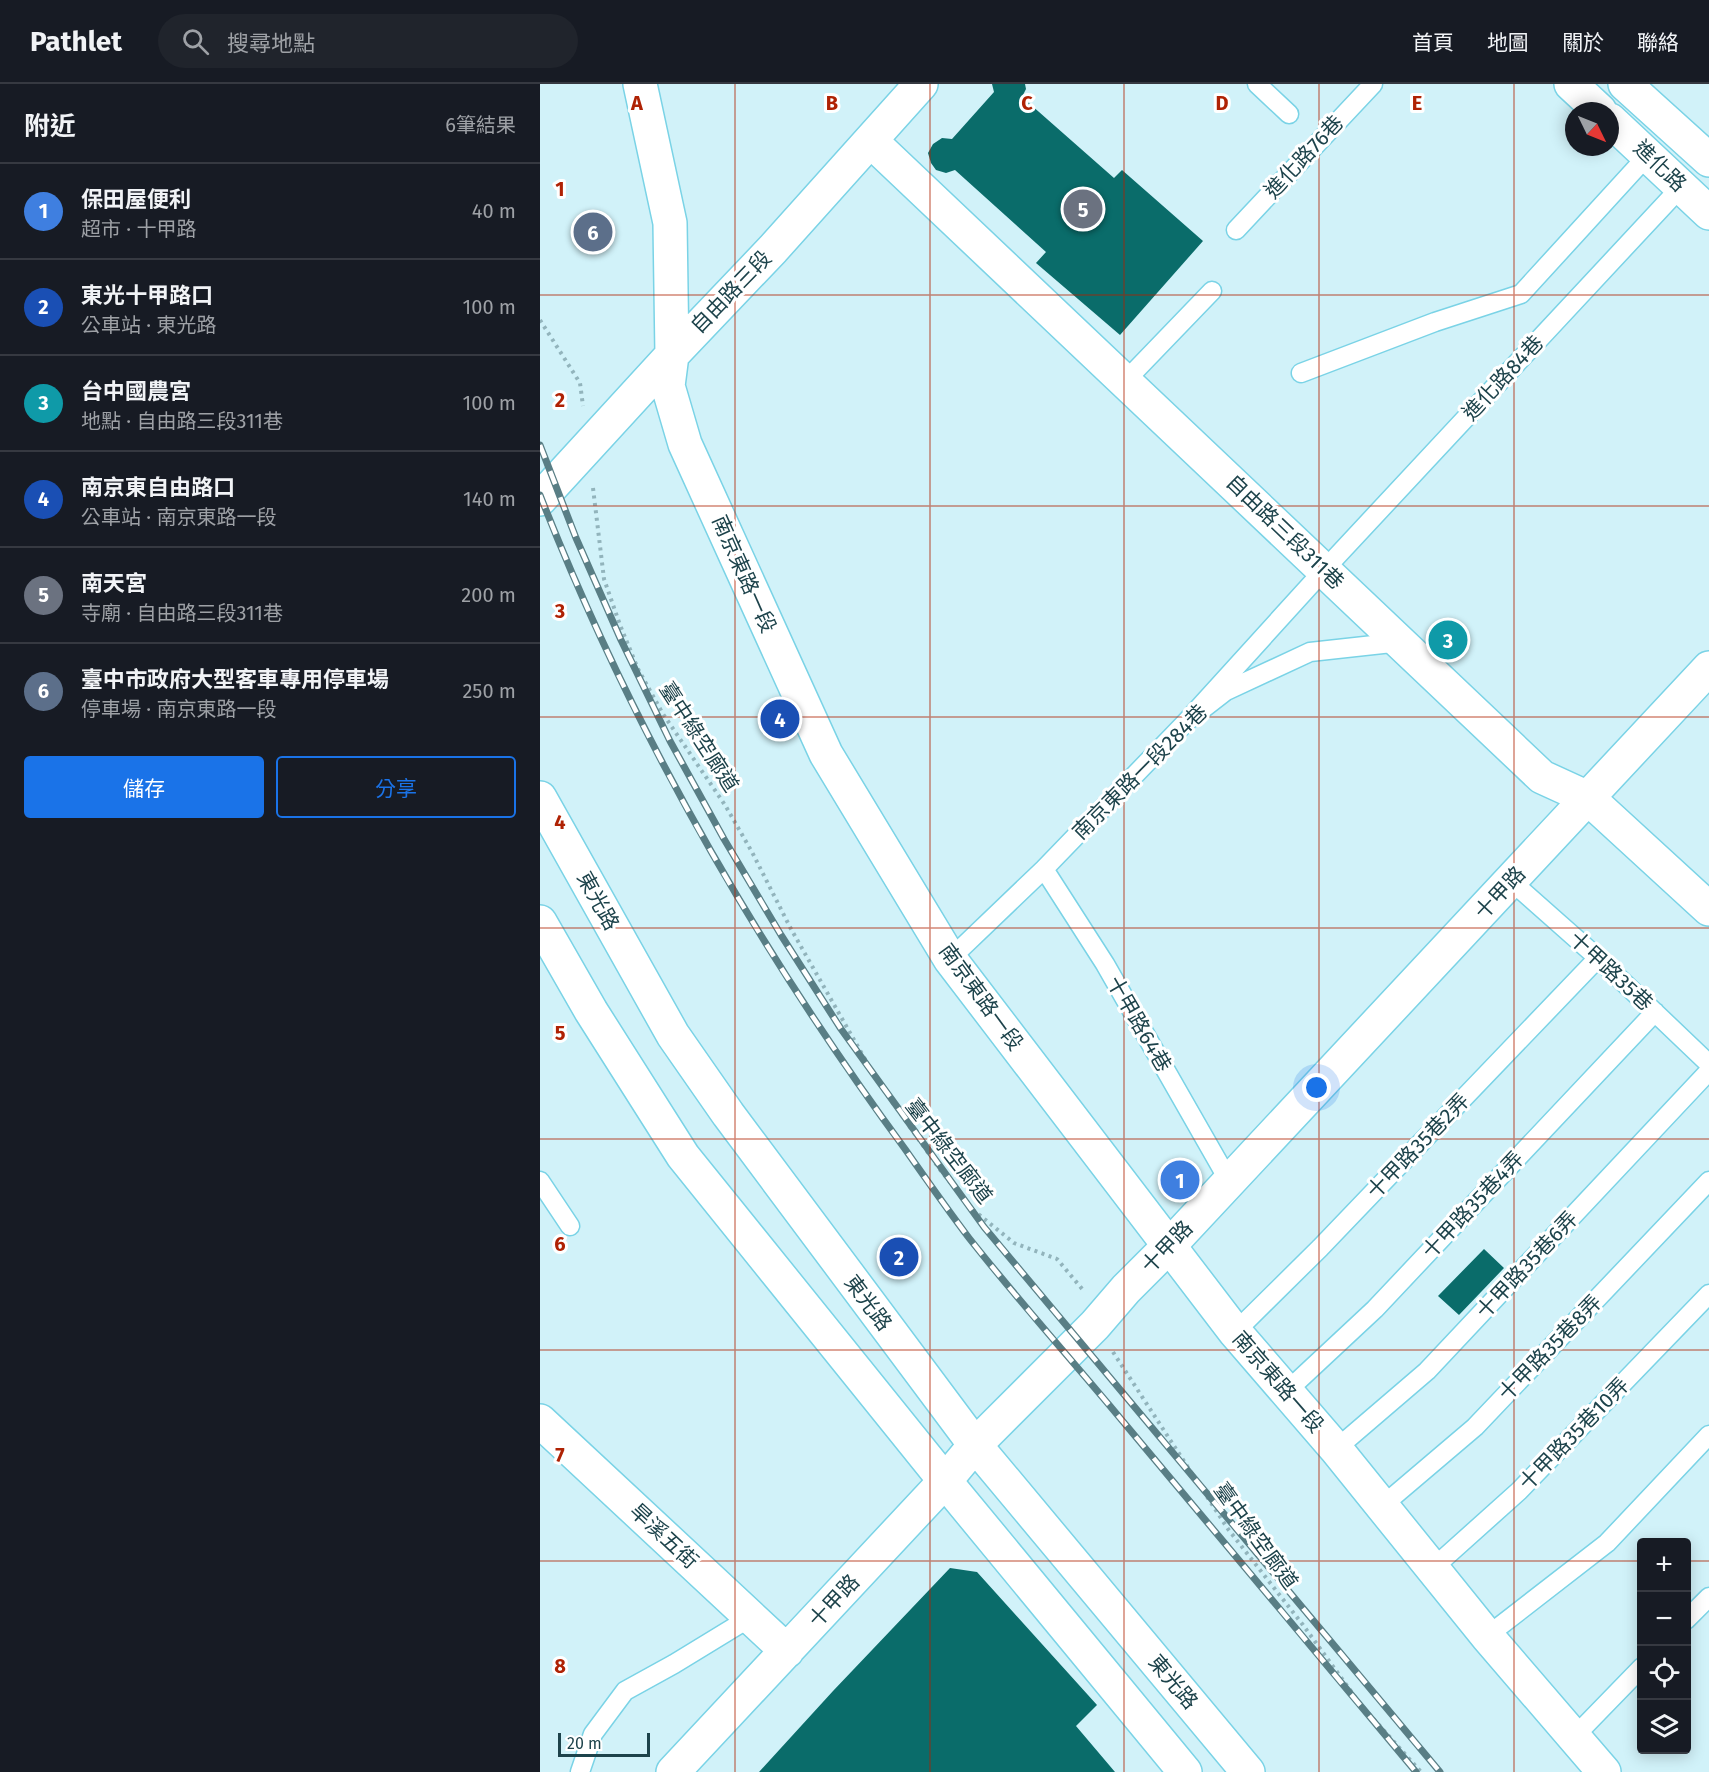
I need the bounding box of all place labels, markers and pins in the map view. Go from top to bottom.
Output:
pin: 5 [1064,186,1102,232]
pin: 6 [574,210,612,254]
pin: 3 [1428,618,1468,662]
pin: 4 [760,696,800,742]
pin: 1 [1160,1158,1200,1202]
pin: 2 [880,1234,918,1280]

